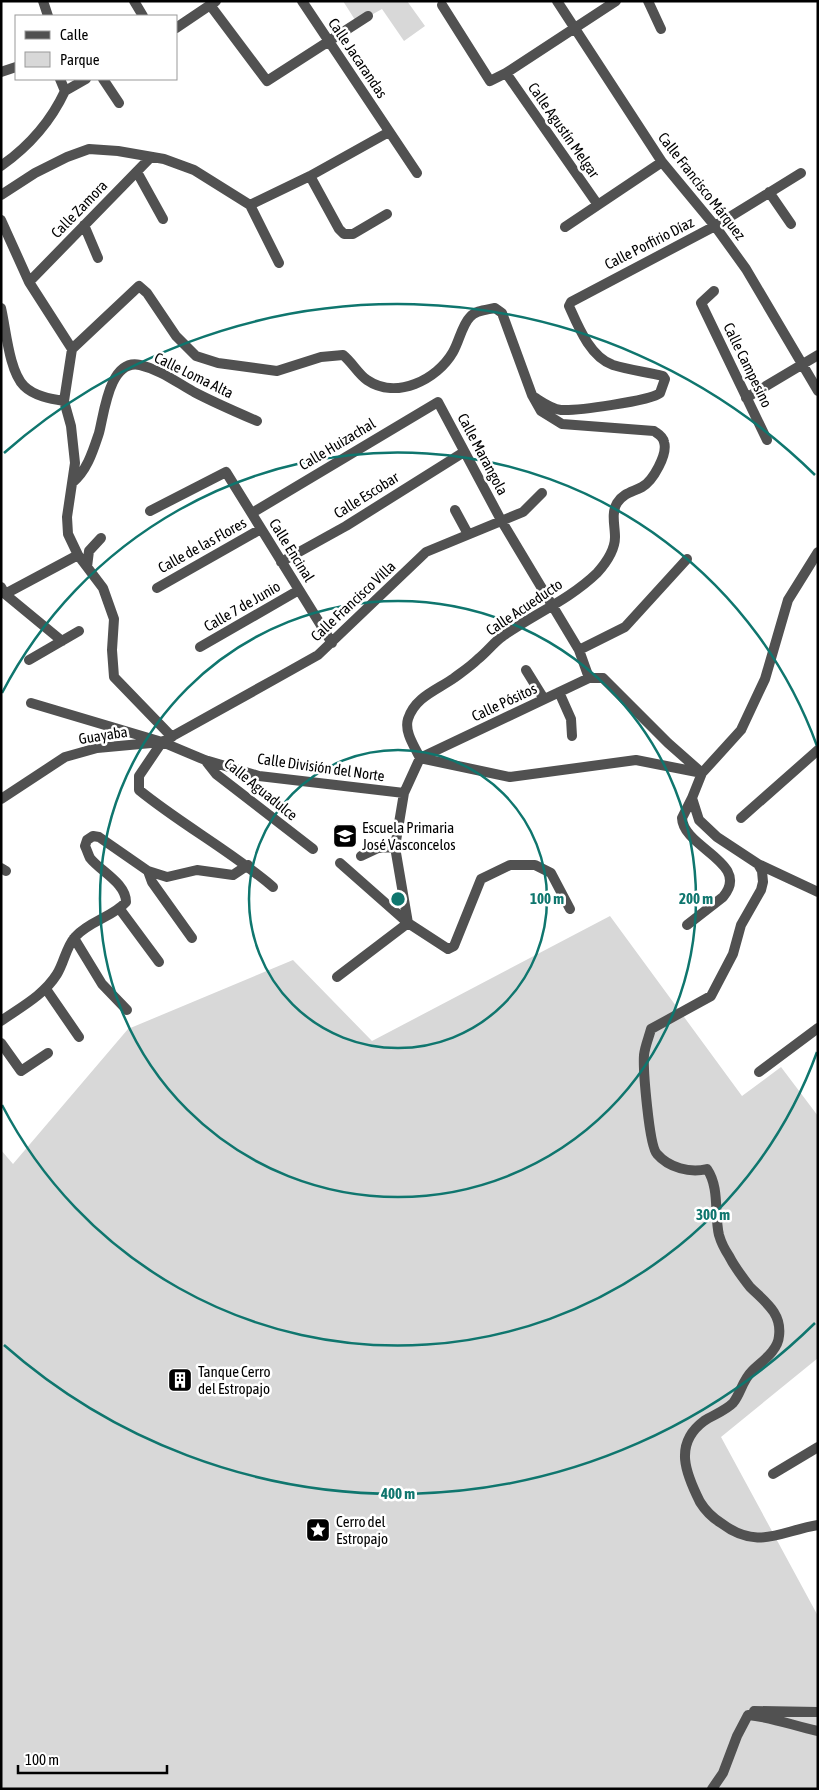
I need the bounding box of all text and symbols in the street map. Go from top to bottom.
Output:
legend [15,15,178,80]
street label: Calle Jacarandas [325,15,391,101]
text: Calle [60,26,89,43]
text: Parque [60,51,100,68]
street label: Calle Agustín Melgar [525,79,603,181]
street label: Calle Francisco Márquez [655,129,750,244]
street label: Calle Zamora [48,177,111,241]
street label: Calle Porfirio Díaz [602,213,697,273]
street label: Calle Campesino [720,320,776,410]
street label: Calle Loma Alta [152,349,236,401]
street label: Calle Marangola [454,410,512,498]
street label: Calle Huizachal [296,415,378,473]
street label: Calle Escobar [330,468,402,522]
street label: Calle de las Flores [155,514,249,576]
street label: Calle Encinal [266,515,318,585]
street label: Calle Francisco Villa [307,558,399,644]
street label: Calle Acueducto [483,575,565,639]
street label: Calle 7 de Junio [201,577,283,635]
street label: Calle Pósitos [469,680,539,724]
street label: Guayaba [77,723,129,747]
street label: Calle División del Norte [256,750,386,784]
street label: Calle Aguadulce [221,754,301,824]
place label: Escuela Primaria José Vasconcelos [362,819,456,853]
school or university icon: Escuela Primaria José Vasconcelos [332,823,358,849]
centre of rings [389,890,407,908]
text: 100 m [530,890,564,907]
text: 200 m [679,890,713,907]
text: 300 m [696,1206,730,1223]
place label: Tanque Cerro del Estropajo [198,1363,270,1397]
building icon: Tanque Cerro del Estropajo [167,1367,193,1393]
text: 400 m [380,1485,415,1502]
place label: Cerro del Estropajo [336,1513,388,1547]
place icon: Cerro del Estropajo [305,1517,331,1543]
scale bar [18,1742,166,1774]
text: 100 m [25,1751,59,1768]

